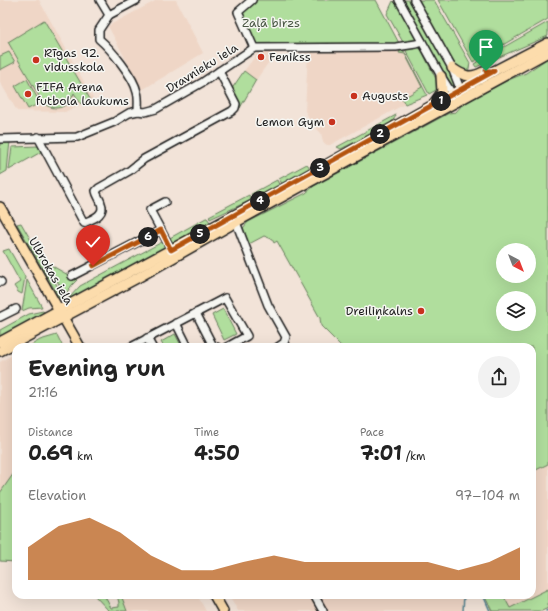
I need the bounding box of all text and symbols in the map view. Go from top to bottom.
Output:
park label: Zaļā birzs [242,15,300,31]
pin [469,30,503,71]
icon: arrive [475,36,497,58]
street label: Dravnieku iela [163,39,241,96]
place label: Rīgas 92. vidusskola [44,45,104,75]
place label: Fenikss [269,49,311,65]
marker: Fenikss [256,52,266,62]
marker: Rīgas 92. vidusskola [31,55,41,65]
place label: FIFA Arena futbola laukums [36,79,129,109]
place label: Augusts [362,88,409,104]
marker: FIFA Arena futbola laukums [23,89,33,99]
marker: Augusts [349,91,359,101]
pin: 1 [431,91,451,111]
text: 1 [438,93,444,108]
place label: Lemon Gym [256,114,324,130]
marker: Lemon Gym [327,117,337,127]
pin: 2 [370,124,390,144]
text: 2 [376,126,384,141]
pin: 3 [310,158,330,178]
text: 3 [316,160,324,175]
pin: 4 [250,191,270,211]
text: 4 [256,193,264,208]
pin: 5 [190,224,210,244]
pin [76,225,110,266]
text: 5 [197,226,203,241]
pin: 6 [138,227,158,247]
text: 6 [144,229,152,244]
icon: check [82,231,104,253]
street label: Ulbrokas iela [25,234,77,308]
north arrow [496,243,536,283]
map controls [496,243,536,331]
button: layers [496,291,536,331]
place label: Dreiliņkalns [345,303,413,319]
marker: Dreiliņkalns [416,306,426,316]
text: Evening run [28,354,165,383]
button: share [478,356,520,398]
text: 21:16 [28,384,58,401]
text: Distance [28,425,73,440]
text: Time [194,425,219,440]
text: Pace [360,425,384,440]
text: 0.69 [28,440,73,466]
text: 4:50 [194,440,240,466]
text: 7:01 [360,440,402,466]
text: km [73,449,93,464]
text: /km [402,449,426,464]
text: Elevation [28,487,86,504]
text: 97–104 m [455,487,520,504]

